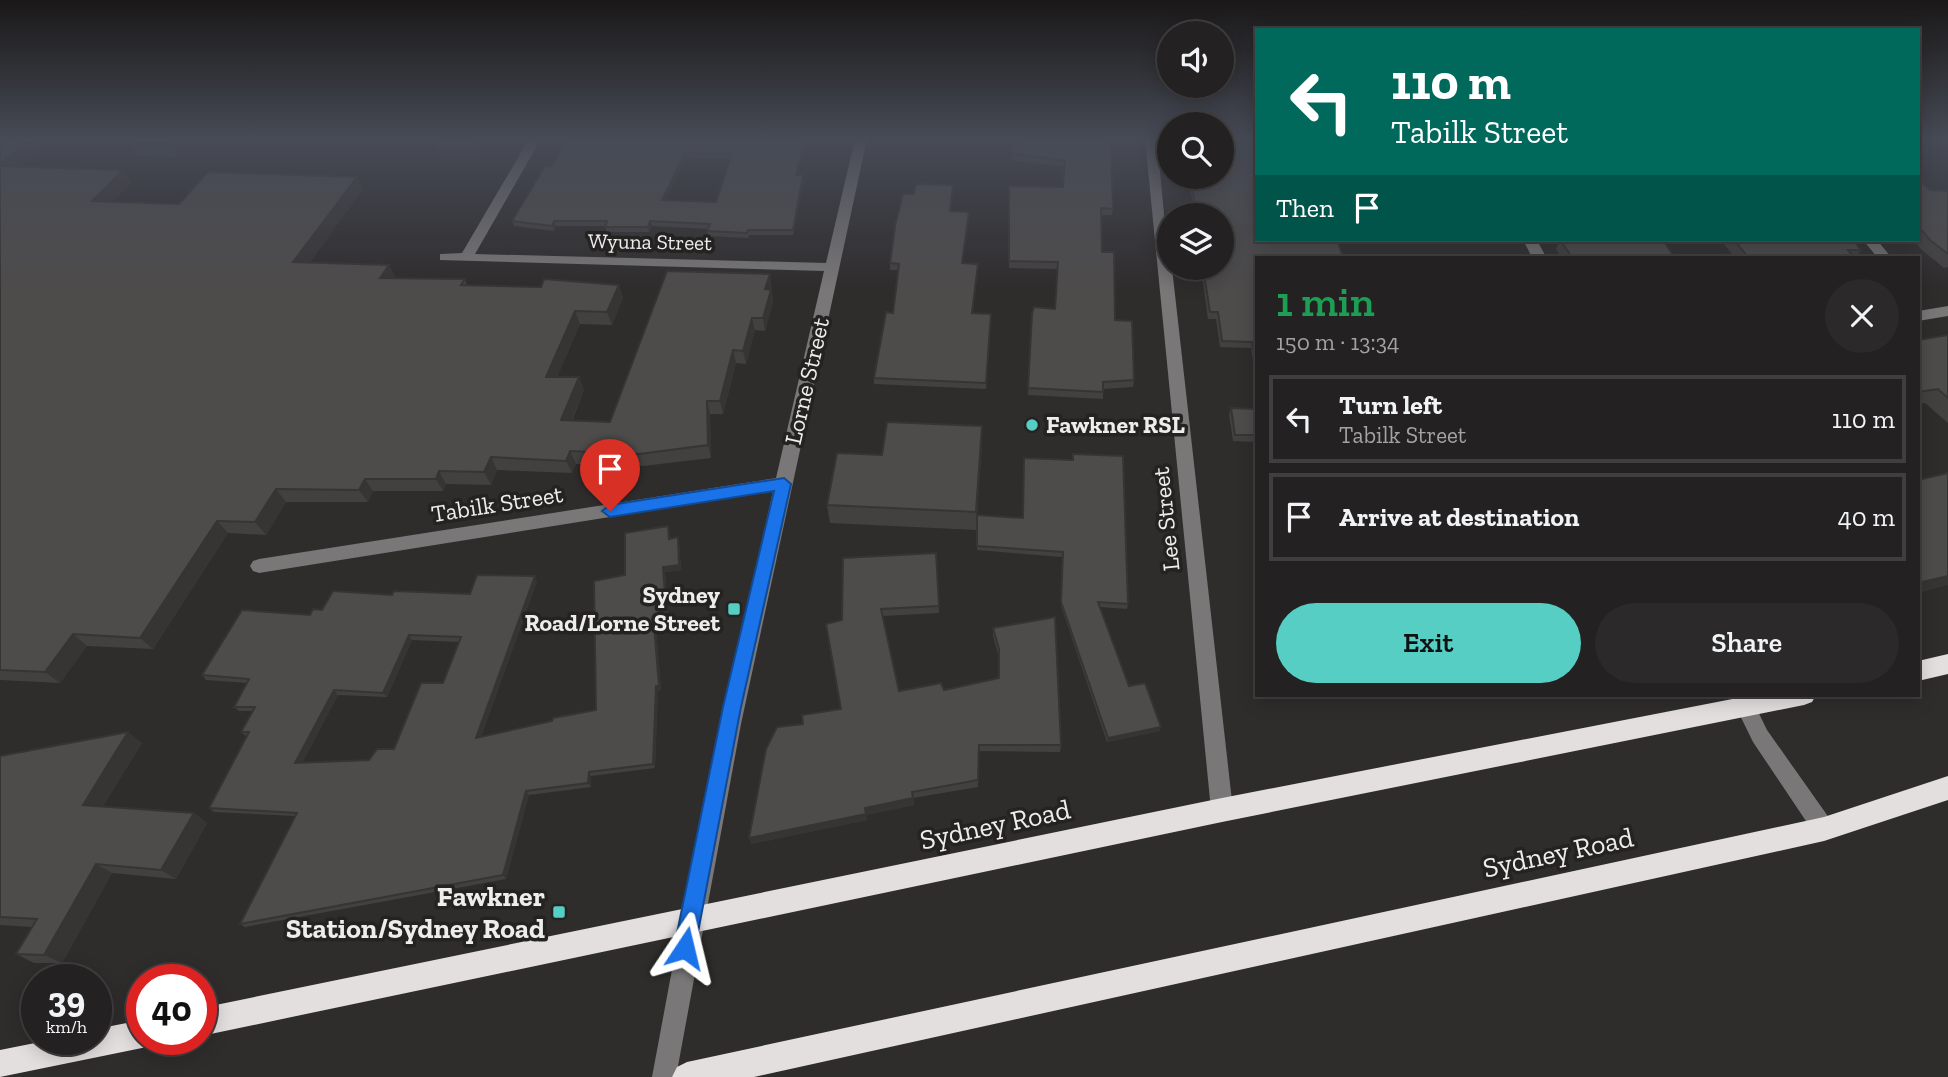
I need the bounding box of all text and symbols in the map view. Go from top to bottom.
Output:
map controls [1157,21,1234,280]
button: sound [1157,21,1234,98]
text: 110 m [1391,53,1511,112]
icon: left [1276,56,1367,147]
button: search [1157,112,1234,189]
text: Tabilk Street [1391,113,1568,151]
icon: arrive [1348,189,1386,227]
text: Then [1276,192,1334,224]
button: layers [1157,203,1234,280]
street label: Wyuna Street [588,228,712,255]
text: 1 min [1276,276,1375,327]
button: close [1825,279,1899,353]
street label: Lorne Street [778,315,835,447]
text: 150 m · 13:34 [1276,328,1399,356]
text: Turn left [1339,389,1442,421]
icon: left [1280,400,1318,438]
text: 110 m [1832,403,1895,435]
place label: Fawkner RSL [1046,410,1185,439]
marker: Fawkner RSL [1024,417,1040,433]
text: Tabilk Street [1339,421,1466,449]
pin [580,439,640,511]
icon: arrive [591,450,629,488]
street label: Lee Street [1146,466,1185,572]
street label: Tabilk Street [429,479,565,528]
icon: arrive [1280,498,1318,536]
text: Arrive at destination [1339,501,1579,533]
text: 40 m [1838,501,1895,533]
place label: Sydney Road/Lorne Street [524,580,720,637]
marker: Sydney Road/Lorne Street [726,601,742,617]
button: Exit [1276,603,1581,683]
button: Share [1595,603,1899,683]
street label: Sydney Road [917,792,1073,857]
street label: Sydney Road [1480,820,1636,885]
place label: Fawkner Station/Sydney Road [286,880,545,945]
marker: Fawkner Station/Sydney Road [551,904,567,920]
position arrow [648,911,722,985]
speed limit sign: 40 [126,964,217,1055]
text: 39 [48,979,85,1021]
text: km/h [46,1016,87,1038]

